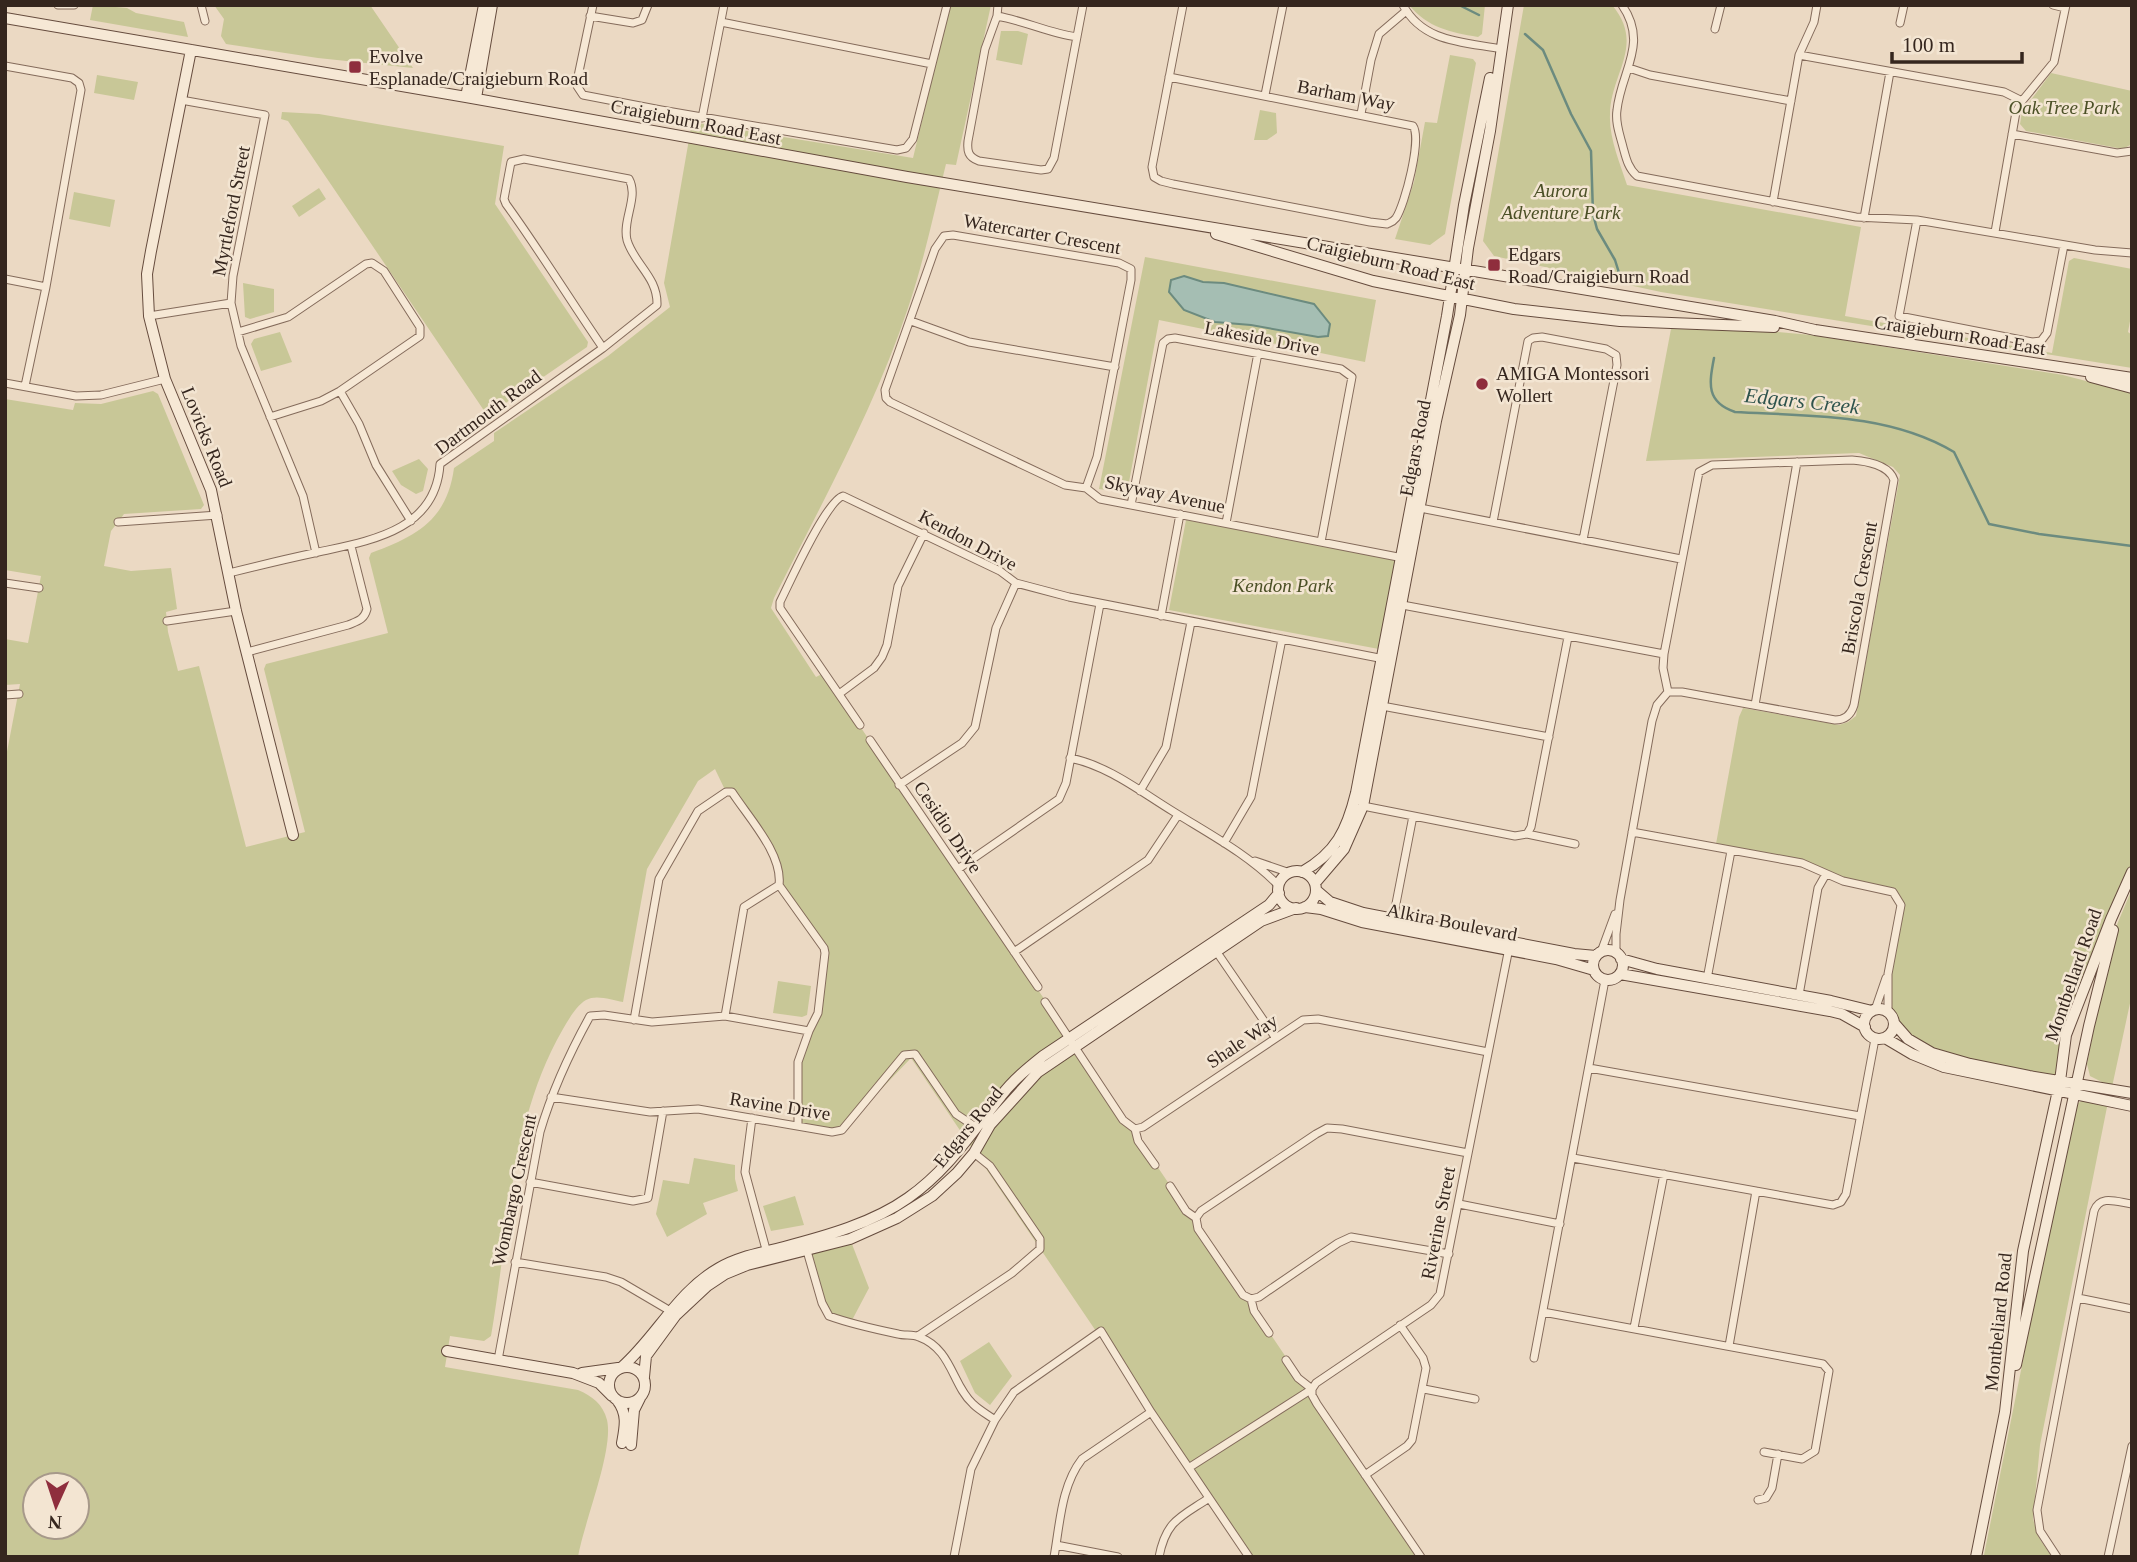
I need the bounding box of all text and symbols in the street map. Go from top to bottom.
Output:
scale bar [1892,21,2022,65]
text: 100 m [1902,33,1955,57]
place label: Evolve Esplanade/Craigieburn Road [369,46,588,89]
marker: Evolve Esplanade/Craigieburn Road [347,59,363,75]
street label: Barham Way [1295,75,1397,115]
street label: Craigieburn Road East [609,95,784,149]
park label: Oak Tree Park [2008,97,2120,118]
street label: Myrtleford Street [208,143,254,278]
park label: Aurora Adventure Park [1499,180,1621,223]
street label: Watercarter Crescent [962,210,1123,258]
street label: Craigieburn Road East [1304,232,1478,294]
place label: Edgars Road/Craigieburn Road [1508,244,1689,287]
marker: Edgars Road/Craigieburn Road [1486,257,1502,273]
street label: Craigieburn Road East [1873,311,2048,359]
street label: Lakeside Drive [1203,317,1321,359]
place label: AMIGA Montessori Wollert [1496,363,1650,406]
street label: Dartmouth Road [431,365,545,459]
marker: AMIGA Montessori Wollert [1474,376,1490,392]
water label: Edgars Creek [1742,383,1861,419]
street label: Lovicks Road [177,384,237,491]
street label: Edgars Road [1395,398,1435,498]
street label: Skyway Avenue [1103,471,1227,517]
street label: Kendon Drive [915,505,1021,575]
street label: Briscola Crescent [1837,519,1881,656]
park label: Kendon Park [1232,575,1334,596]
street label: Cesidio Drive [910,777,986,877]
street label: Alkira Boulevard [1385,899,1519,945]
street label: Montbellard Road [2040,906,2106,1044]
street label: Shale Way [1203,1009,1282,1072]
street label: Edgars Road [929,1082,1007,1172]
street label: Ravine Drive [728,1088,832,1124]
street label: Wombargo Crescent [488,1111,541,1268]
street label: Riverine Street [1417,1164,1459,1281]
street label: Montbeliard Road [1980,1251,2016,1392]
north arrow [21,1471,91,1541]
text: N [47,1512,63,1533]

